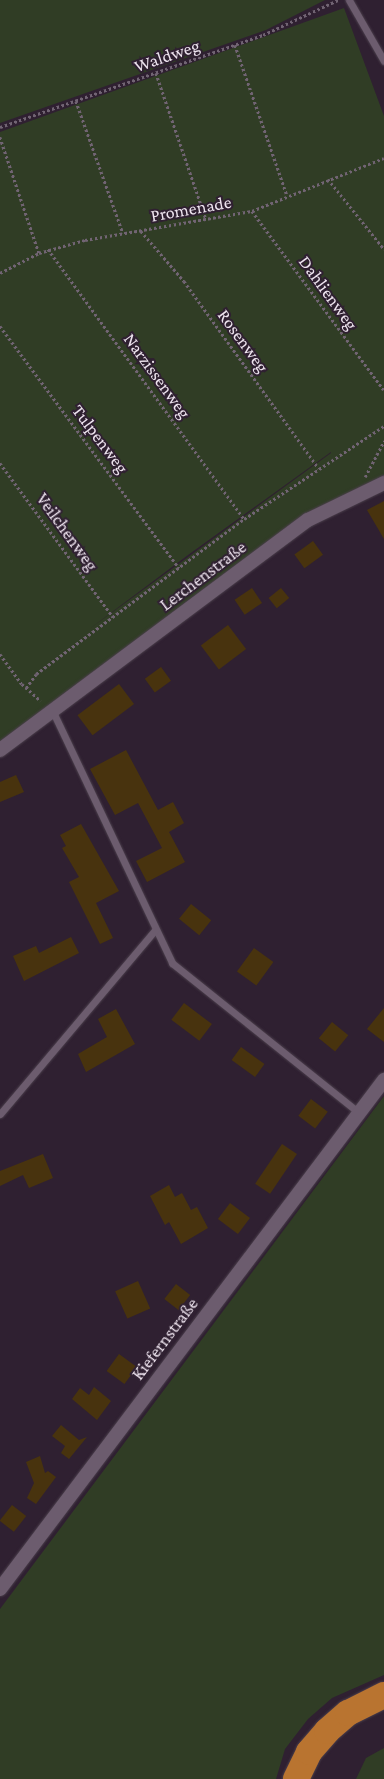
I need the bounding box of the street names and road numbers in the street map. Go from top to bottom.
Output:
street label: Waldweg [131,35,203,77]
street label: Promenade [149,191,233,227]
street label: Dahlienweg [294,252,362,334]
street label: Rosenweg [213,305,273,377]
street label: Narzissenweg [119,329,195,423]
street label: Tulpenweg [67,400,133,478]
street label: Veilchenweg [31,489,103,575]
street label: Lerchenstraße [155,536,251,616]
street label: Kiefernstraße [127,1294,203,1384]

